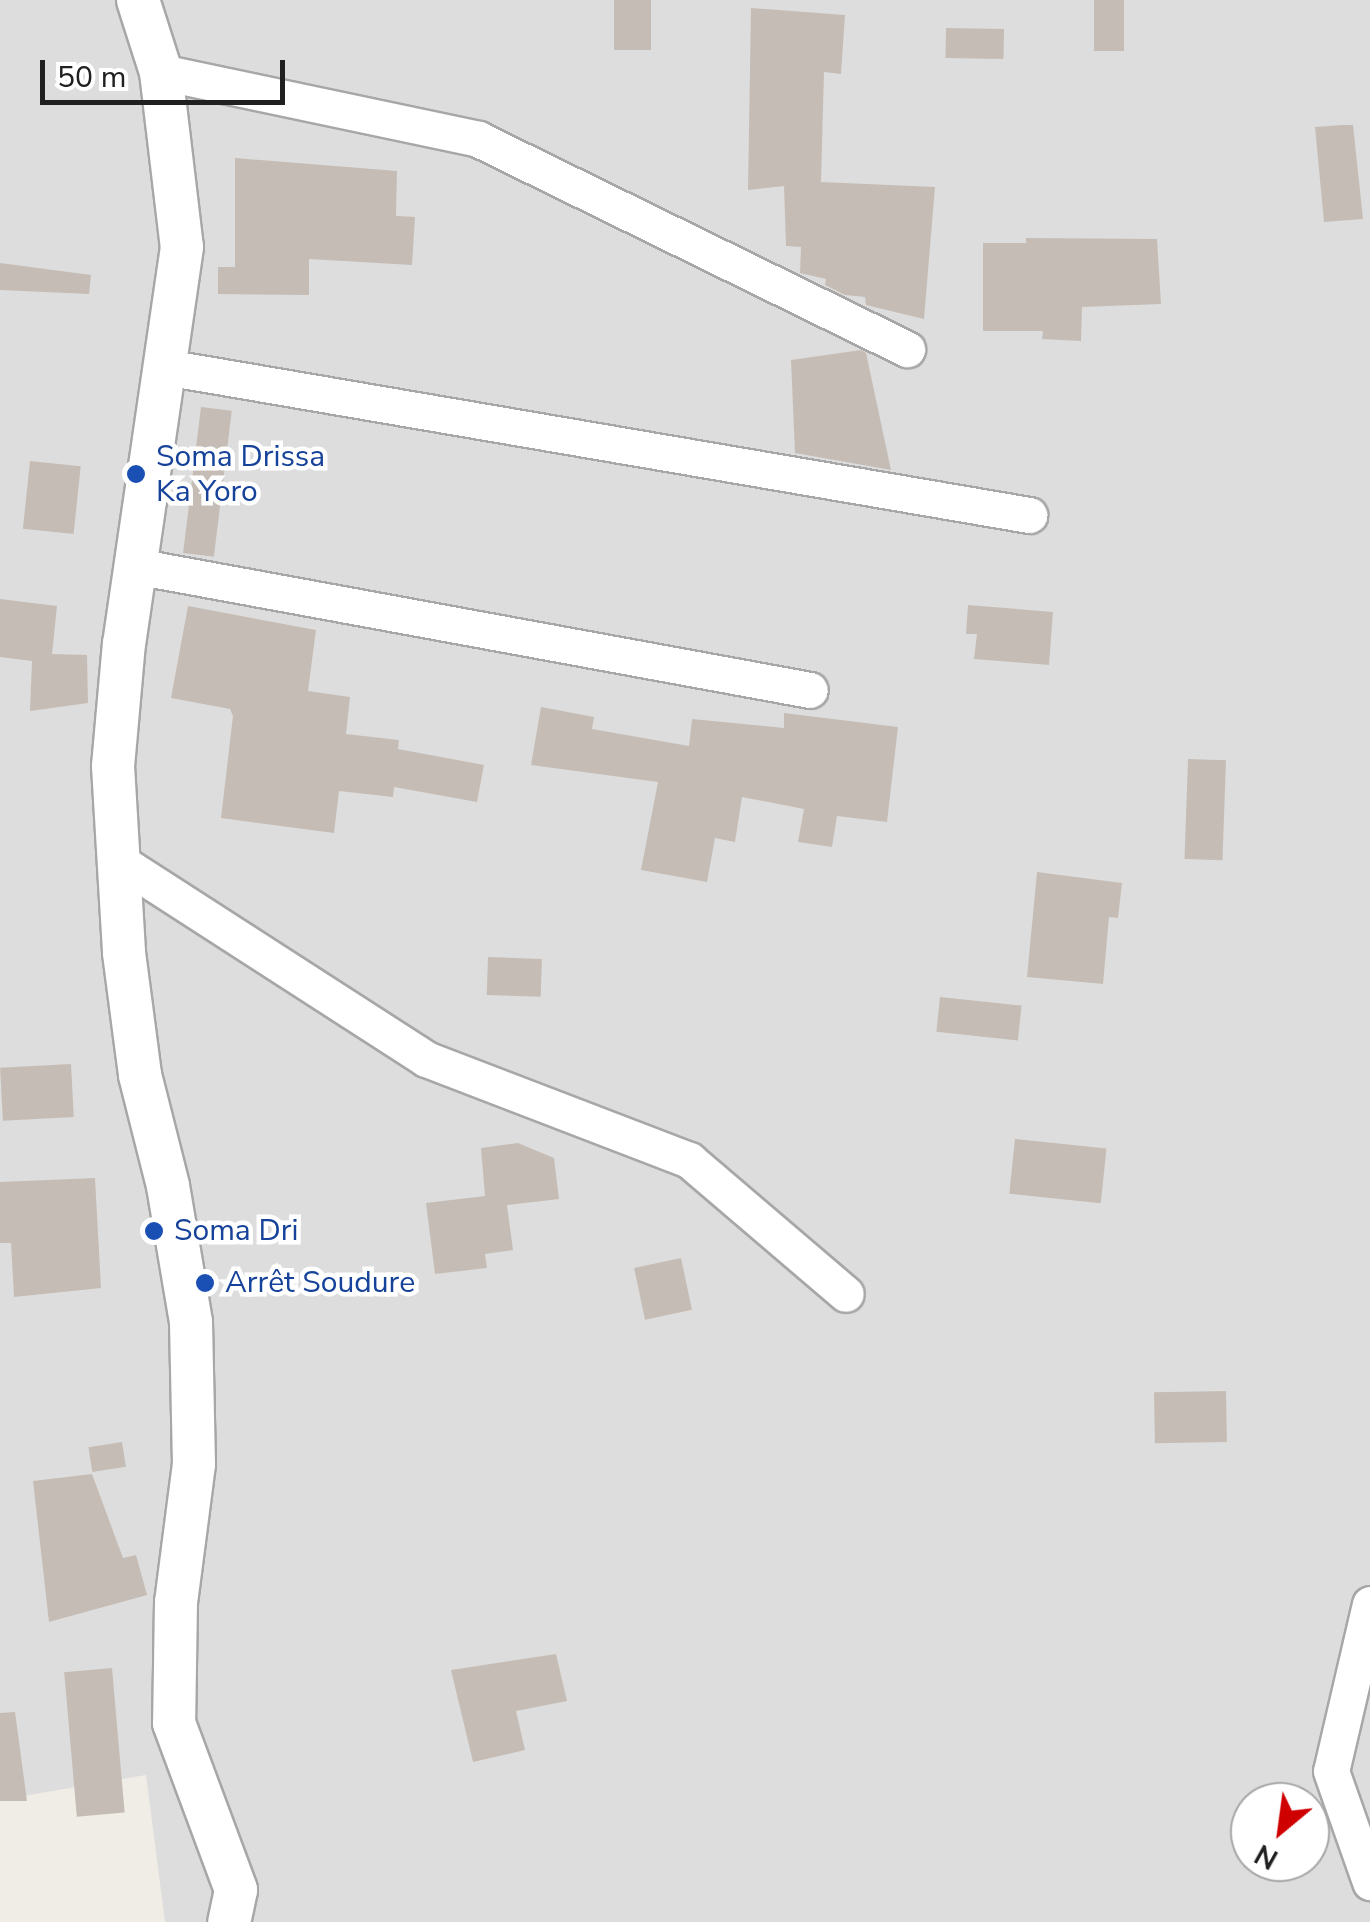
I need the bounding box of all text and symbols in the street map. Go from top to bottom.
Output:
scale bar [45,40,290,102]
text: 50 m [57,57,126,98]
place label: Soma Drissa Ka Yoro [156,439,325,510]
marker: Soma Drissa Ka Yoro [125,463,147,485]
place label: Soma Dri [174,1213,298,1249]
marker: Soma Dri [143,1220,165,1242]
place label: Arrêt Soudure [225,1265,415,1301]
marker: Arrêt Soudure [194,1272,216,1294]
north arrow [1230,1782,1330,1882]
text: N [1248,1835,1285,1878]

